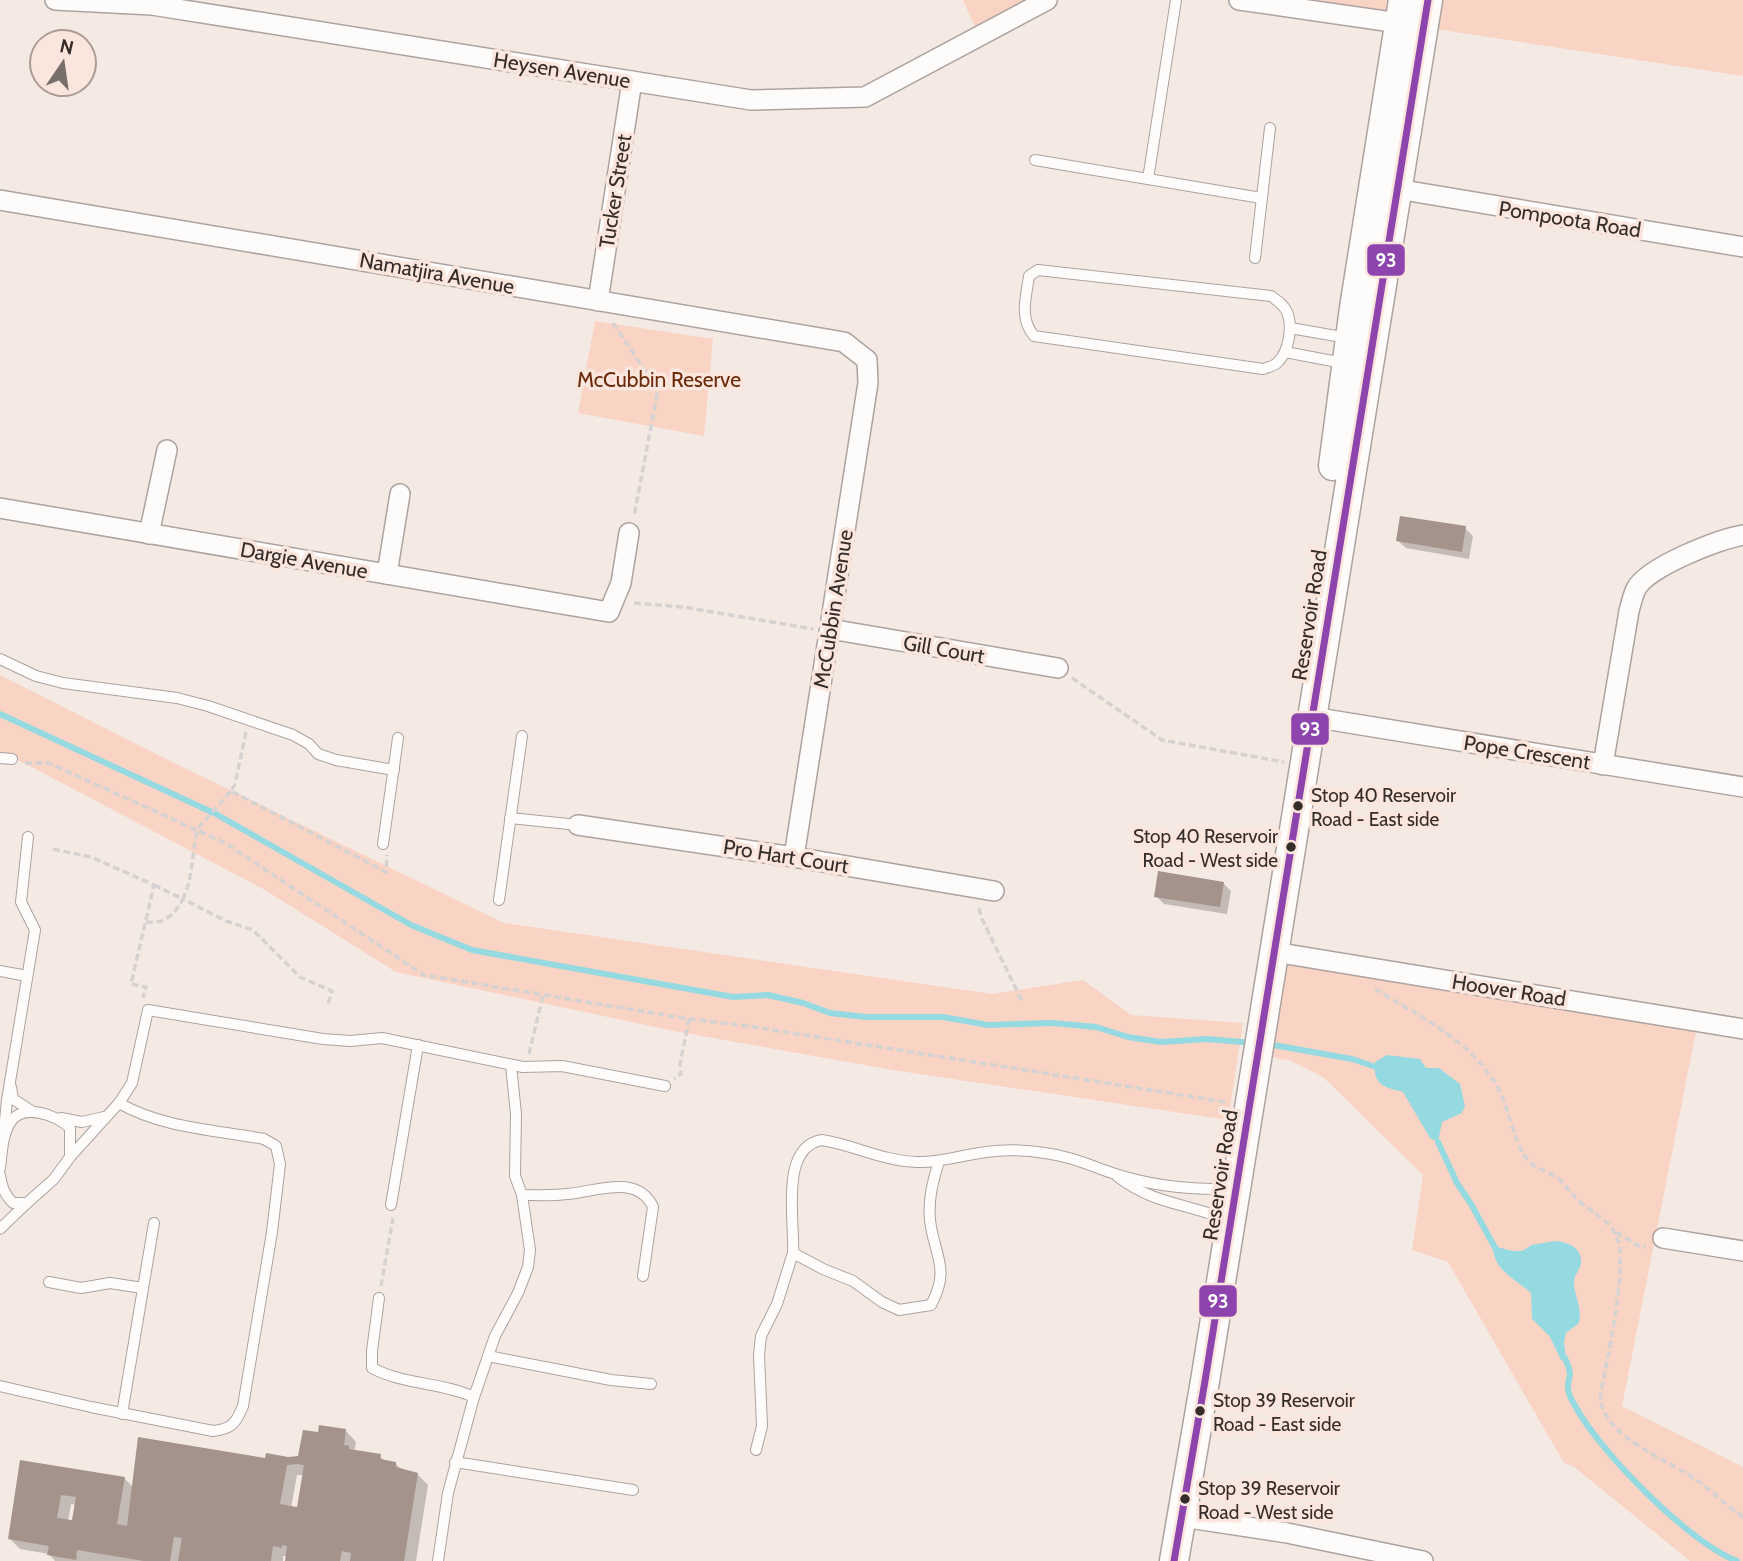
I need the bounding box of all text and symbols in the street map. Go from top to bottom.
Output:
north arrow [28,28,98,98]
text: N [58,34,76,60]
street label: Heysen Avenue [492,47,632,93]
street label: Tucker Street [594,132,636,250]
street label: Pompoota Road [1497,195,1643,243]
line badge: 93 [1366,243,1406,277]
street label: Namatjira Avenue [357,247,517,300]
text: 93 [1376,249,1396,272]
park label: McCubbin Reserve [577,367,741,392]
street label: McCubbin Avenue [808,528,858,690]
street label: Dargie Avenue [238,536,370,584]
street label: Reservoir Road [1286,548,1332,682]
street label: Gill Court [901,630,987,668]
line badge: 93 [1290,712,1330,746]
text: 93 [1300,718,1320,741]
street label: Pope Crescent [1462,730,1592,774]
place label: Stop 40 Reservoir Road - East side [1311,784,1456,831]
marker: Stop 40 Reservoir Road - East side [1291,799,1305,813]
place label: Stop 40 Reservoir Road - West side [1133,825,1278,872]
street label: Pro Hart Court [722,834,850,878]
marker: Stop 40 Reservoir Road - West side [1284,840,1298,854]
street label: Hoover Road [1450,969,1568,1011]
street label: Reservoir Road [1197,1108,1243,1242]
line badge: 93 [1198,1284,1238,1318]
text: 93 [1208,1290,1228,1313]
place label: Stop 39 Reservoir Road - East side [1213,1389,1355,1436]
marker: Stop 39 Reservoir Road - East side [1193,1404,1207,1418]
place label: Stop 39 Reservoir Road - West side [1198,1477,1340,1524]
marker: Stop 39 Reservoir Road - West side [1178,1492,1192,1506]

